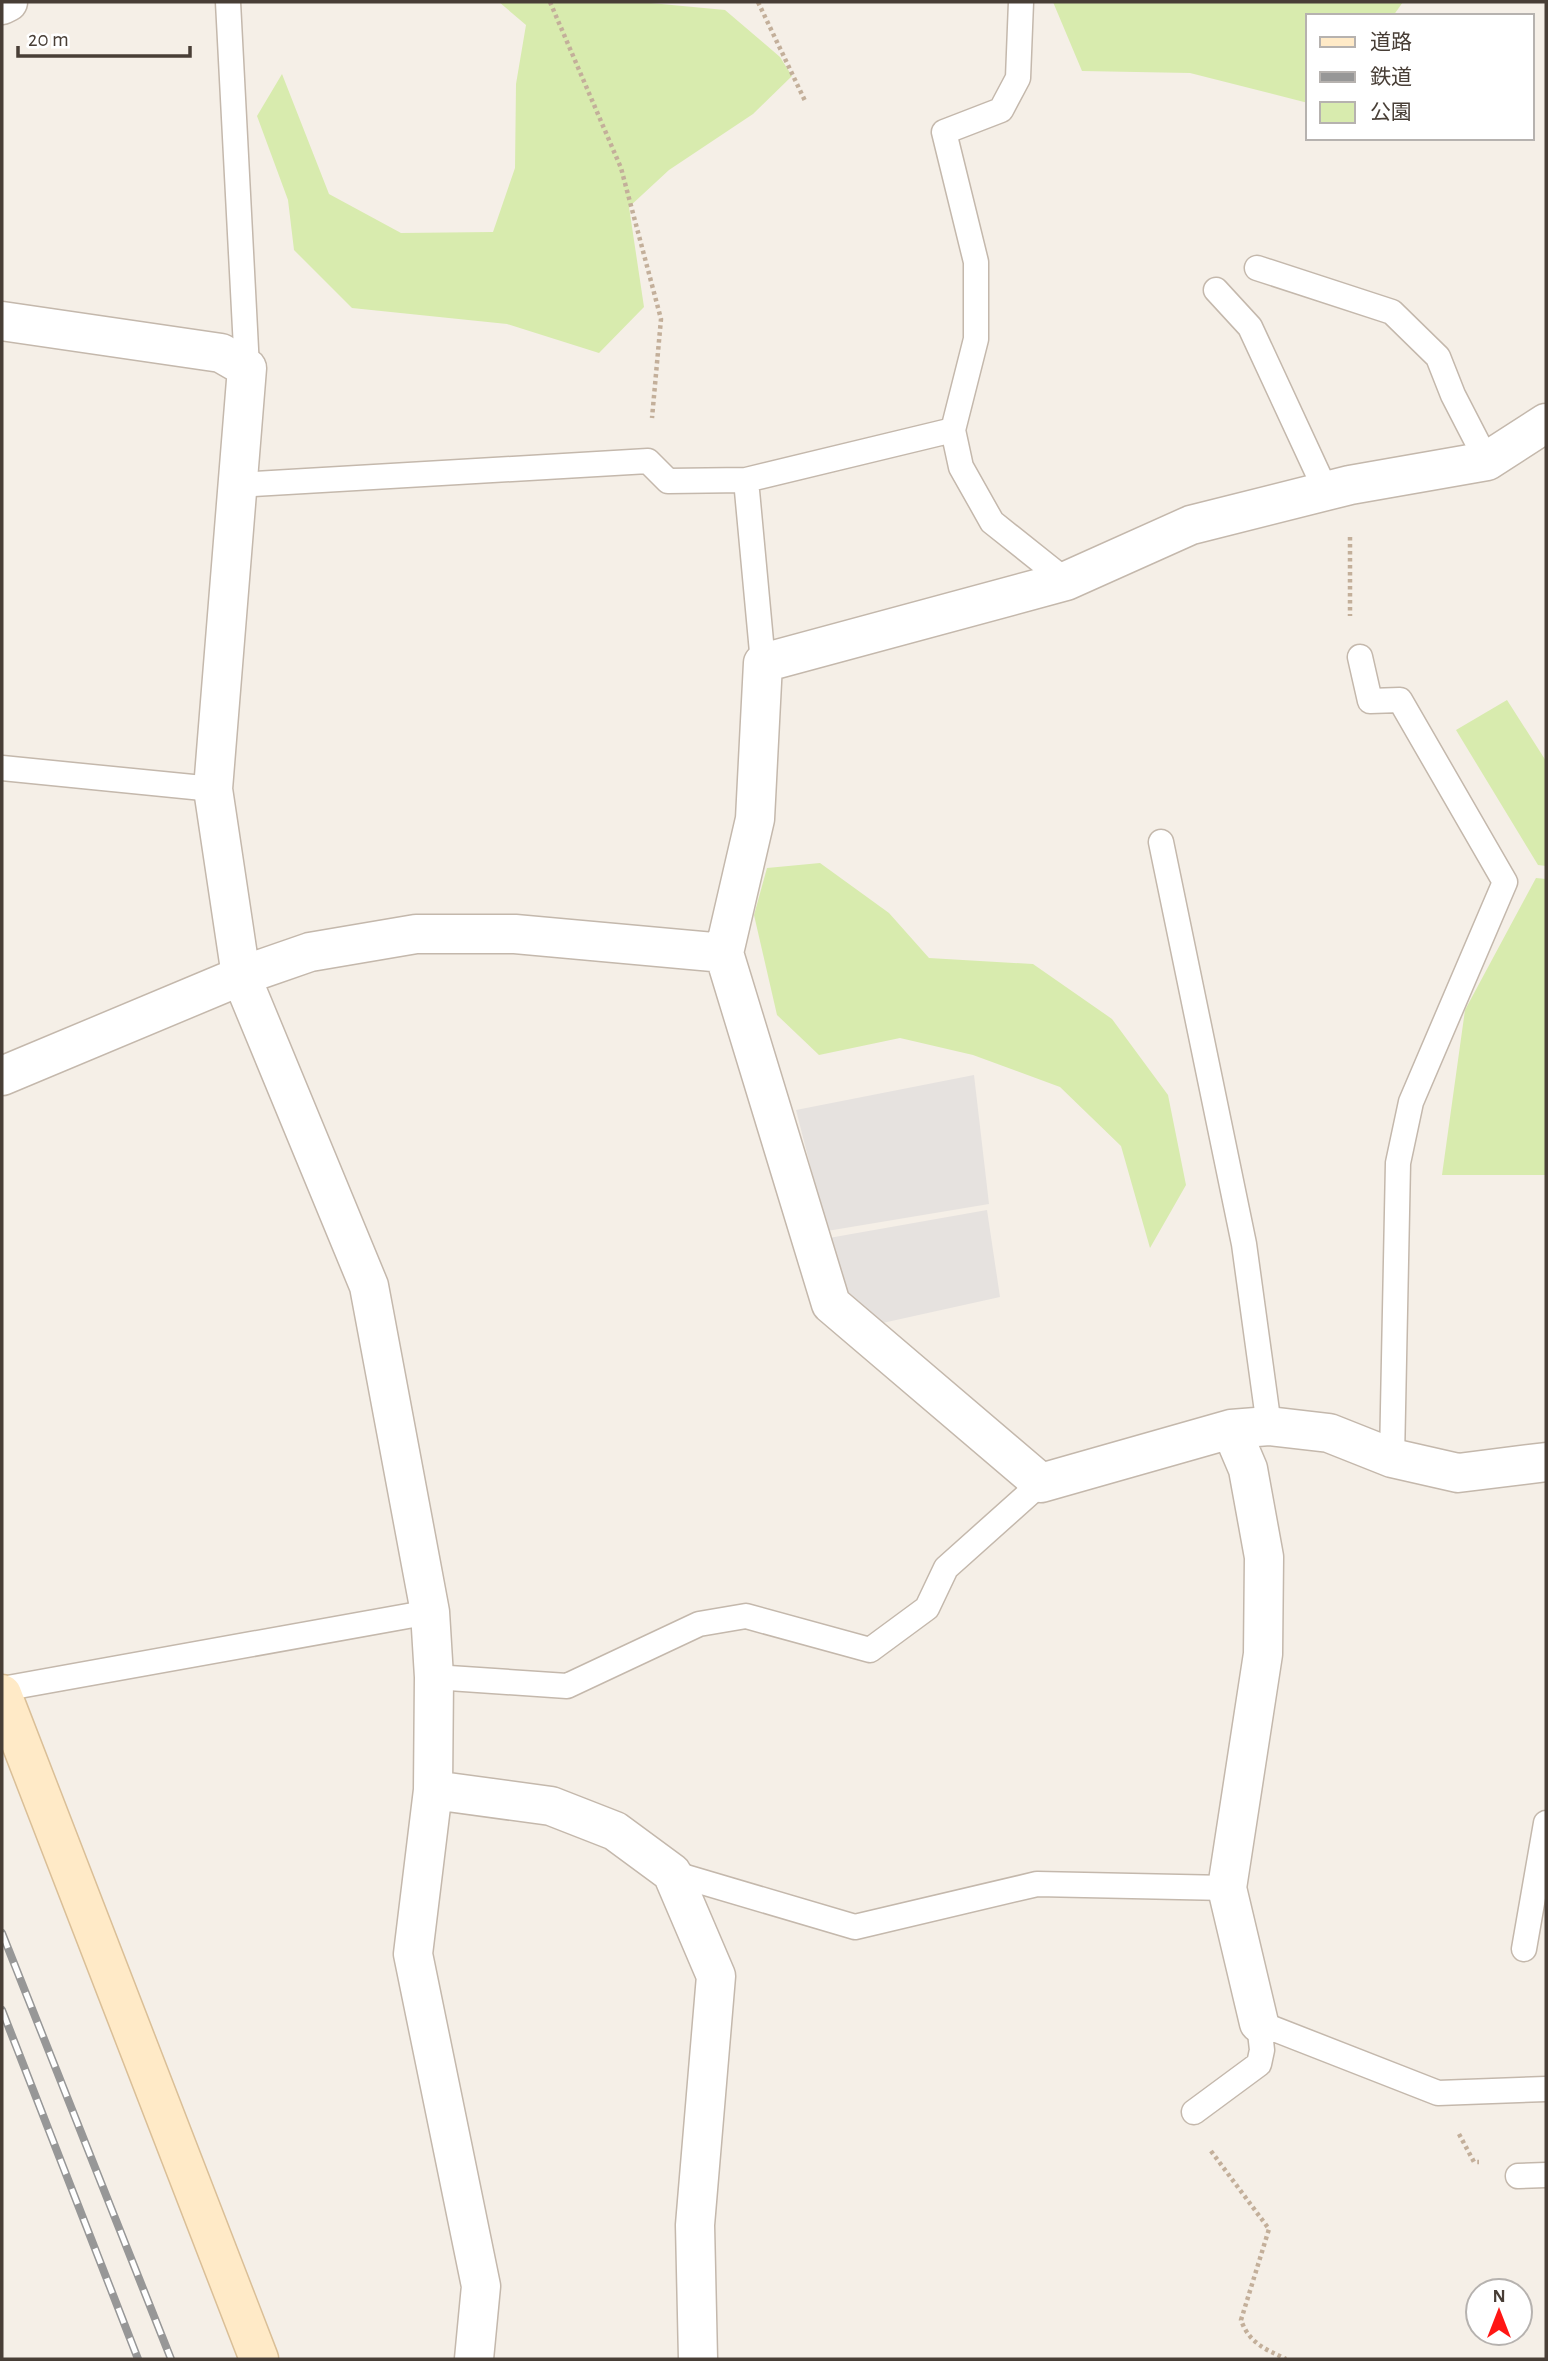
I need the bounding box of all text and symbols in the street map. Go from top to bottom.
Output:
scale bar [18,14,189,58]
legend [1306,14,1534,140]
text: 20 m [28,29,69,50]
text: 道路 [1370,31,1412,53]
text: 鉄道 [1370,66,1412,88]
text: 公園 [1370,102,1412,123]
north arrow [1464,2277,1534,2347]
text: N [1492,2287,1506,2306]

